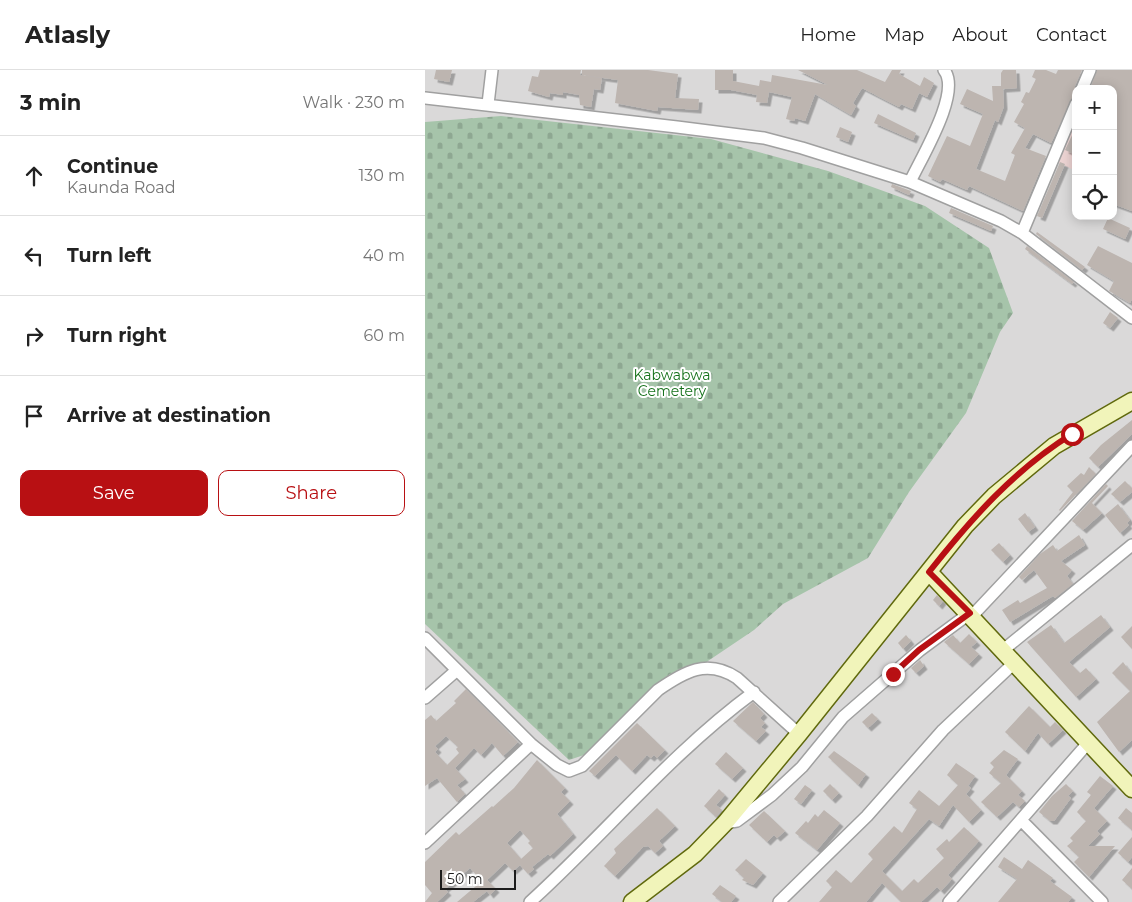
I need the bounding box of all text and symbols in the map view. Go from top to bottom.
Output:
text: Atlasly [25,20,110,49]
text: Home [800,24,856,46]
text: Map [884,24,924,46]
text: About [952,24,1008,46]
text: Contact [1036,24,1107,46]
map controls [1072,85,1117,220]
button: + [1072,85,1117,130]
text: 3 min [20,90,81,115]
text: Walk · 230 m [303,93,405,112]
button: − [1072,130,1117,175]
text: Continue [67,155,158,178]
icon: ahead [20,162,48,190]
text: 130 m [358,166,405,185]
button: locate [1072,175,1117,220]
text: Kaunda Road [67,178,175,197]
icon: left [20,242,48,270]
text: Turn left [67,244,152,267]
text: 40 m [363,246,405,265]
icon: right [20,322,48,350]
text: Turn right [67,324,167,347]
text: 60 m [363,326,405,345]
park label: Kabwabwa Cemetery [633,366,711,400]
icon: arrive [20,402,48,430]
text: Arrive at destination [67,404,271,427]
route start [1061,423,1084,446]
button: Save [20,470,208,516]
button: Share [218,470,405,516]
route end [882,663,905,686]
scale bar [440,867,516,890]
text: 50 m [447,870,483,888]

